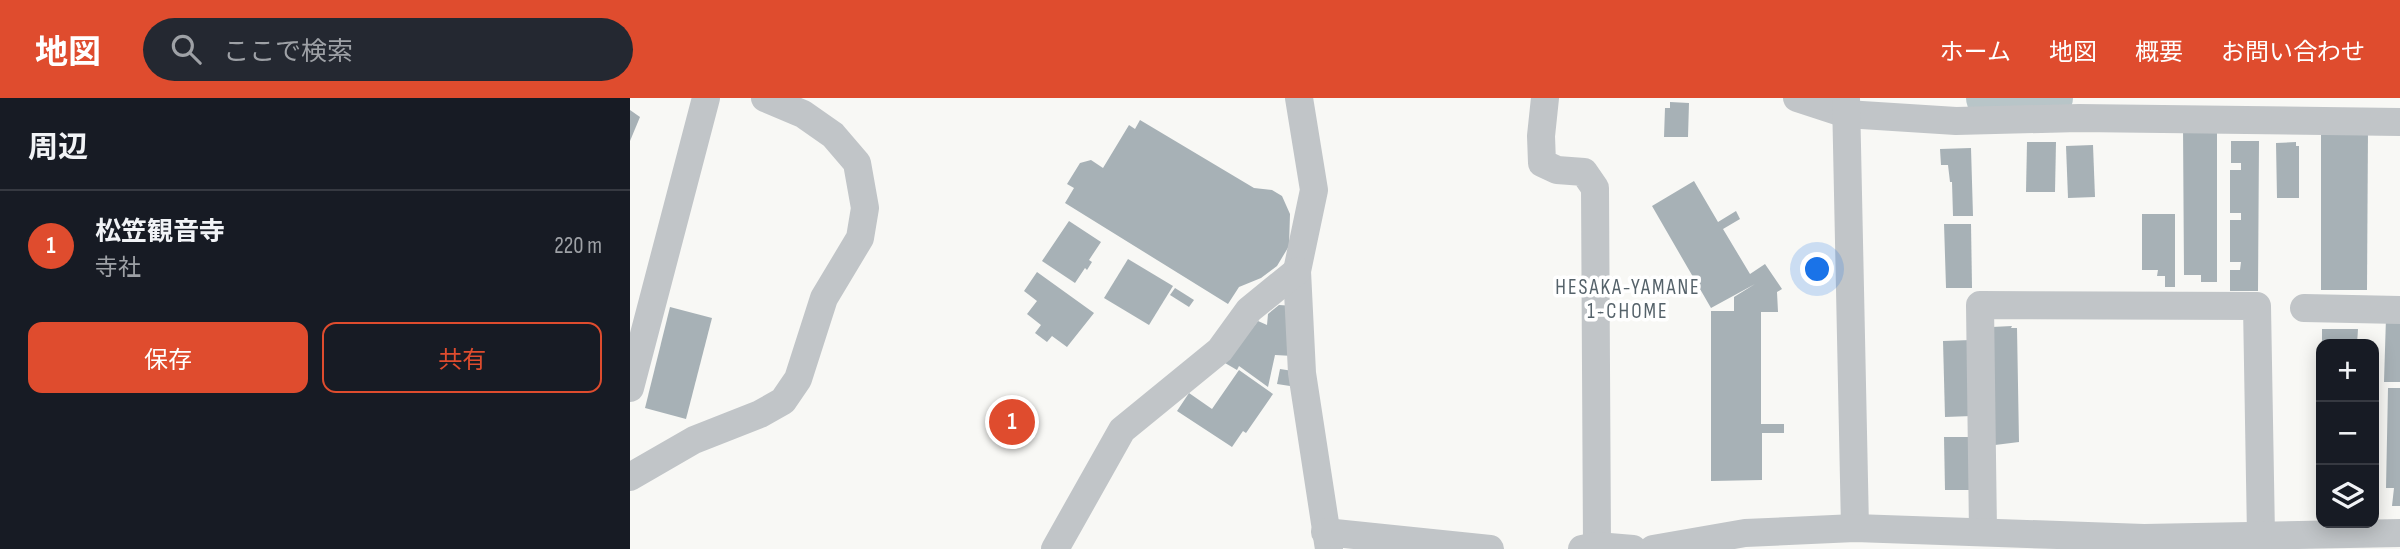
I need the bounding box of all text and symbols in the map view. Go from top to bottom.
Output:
search box [143,18,633,81]
icon: search [167,30,205,68]
text: 地図 [35,33,101,73]
text: ここで検索 [223,37,353,68]
text: ホーム [1940,38,2011,67]
text: 地図 [2049,38,2097,67]
text: 概要 [2135,38,2183,67]
text: お問い合わせ [2221,38,2365,67]
text: 周辺 [28,130,88,166]
text: 松笠観音寺 [95,217,225,248]
text: 1 [46,232,56,260]
text: 220 m [554,232,602,260]
your location [1800,252,1834,286]
text: 寺社 [95,254,141,282]
district label: HESAKA-YAMANE 1-CHOME [1555,275,1701,324]
button: 保存 [28,322,308,393]
button: 共有 [322,322,602,393]
map controls [2316,339,2379,528]
button: + [2316,339,2379,402]
pin: 1 [989,396,1035,448]
button: − [2316,402,2379,465]
button: layers [2316,465,2379,528]

